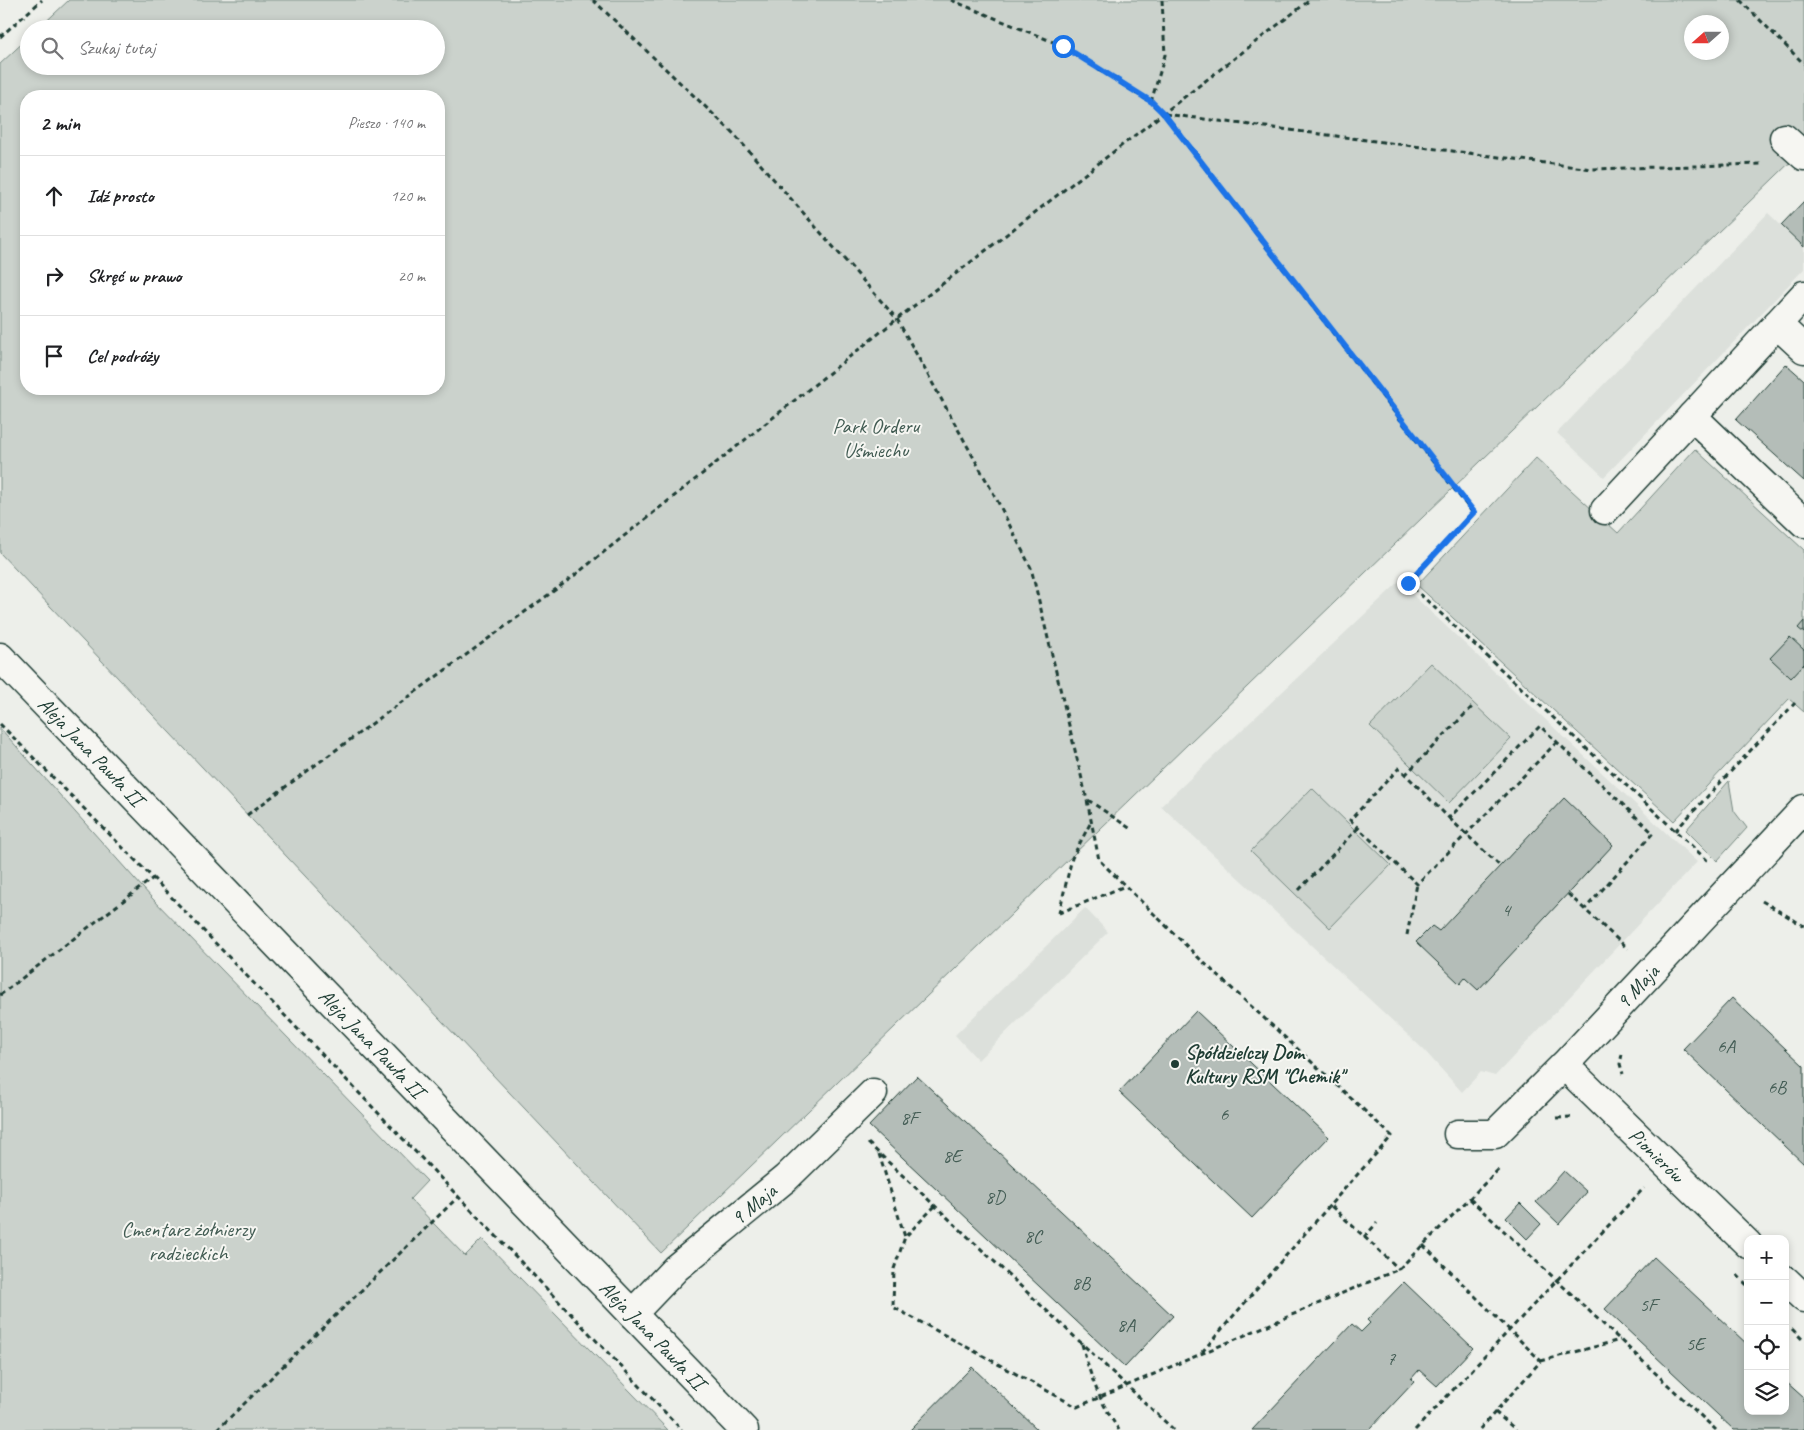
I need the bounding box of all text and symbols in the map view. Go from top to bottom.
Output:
north arrow [1684,15,1729,60]
search box [20,20,445,75]
icon: search [38,34,66,62]
route start [1052,35,1075,58]
text: Szukaj tutaj [78,36,155,60]
text: 2 min [40,110,80,136]
text: Pieszo · 140 m [348,113,425,133]
icon: ahead [40,182,68,210]
text: Idź prosto [87,184,154,208]
text: 120 m [391,186,425,206]
icon: right [40,262,68,290]
text: Skręć w prawo [87,264,182,288]
text: 20 m [398,266,425,286]
icon: arrive [40,342,68,370]
text: Cel podróży [87,344,158,368]
park label: Park Orderu Uśmiechu [833,413,921,463]
route end [1397,572,1420,595]
street label: Aleja Jana Pawła II [32,691,153,815]
house number: 4 [1502,898,1513,922]
street label: 9 Maja [1610,958,1666,1014]
street label: Aleja Jana Pawła II [313,983,433,1107]
house number: 6A [1717,1034,1737,1058]
place label: Spółdzielczy Dom Kultury RSM "Chemik" [1185,1039,1349,1089]
marker: Spółdzielczy Dom Kultury RSM "Chemik" [1169,1058,1181,1070]
house number: 6B [1768,1075,1787,1099]
house number: 6 [1220,1102,1230,1126]
house number: 8F [900,1106,922,1130]
street label: Pionierów [1623,1122,1691,1189]
house number: 8E [943,1144,964,1168]
street label: 9 Maja [725,1177,783,1231]
house number: 8D [985,1185,1007,1209]
park label: Cmentarz żołnierzy radzieckich [122,1216,256,1266]
house number: 8C [1024,1224,1044,1248]
map controls [1744,1235,1789,1415]
button: + [1744,1235,1789,1280]
house number: 8B [1072,1271,1091,1295]
street label: Aleja Jana Pawła II [594,1275,714,1398]
button: − [1744,1280,1789,1325]
house number: 5F [1639,1293,1661,1317]
house number: 8A [1117,1313,1137,1337]
button: locate [1744,1325,1789,1370]
house number: 5E [1686,1332,1707,1356]
house number: 7 [1387,1347,1397,1371]
button: layers [1744,1370,1789,1415]

